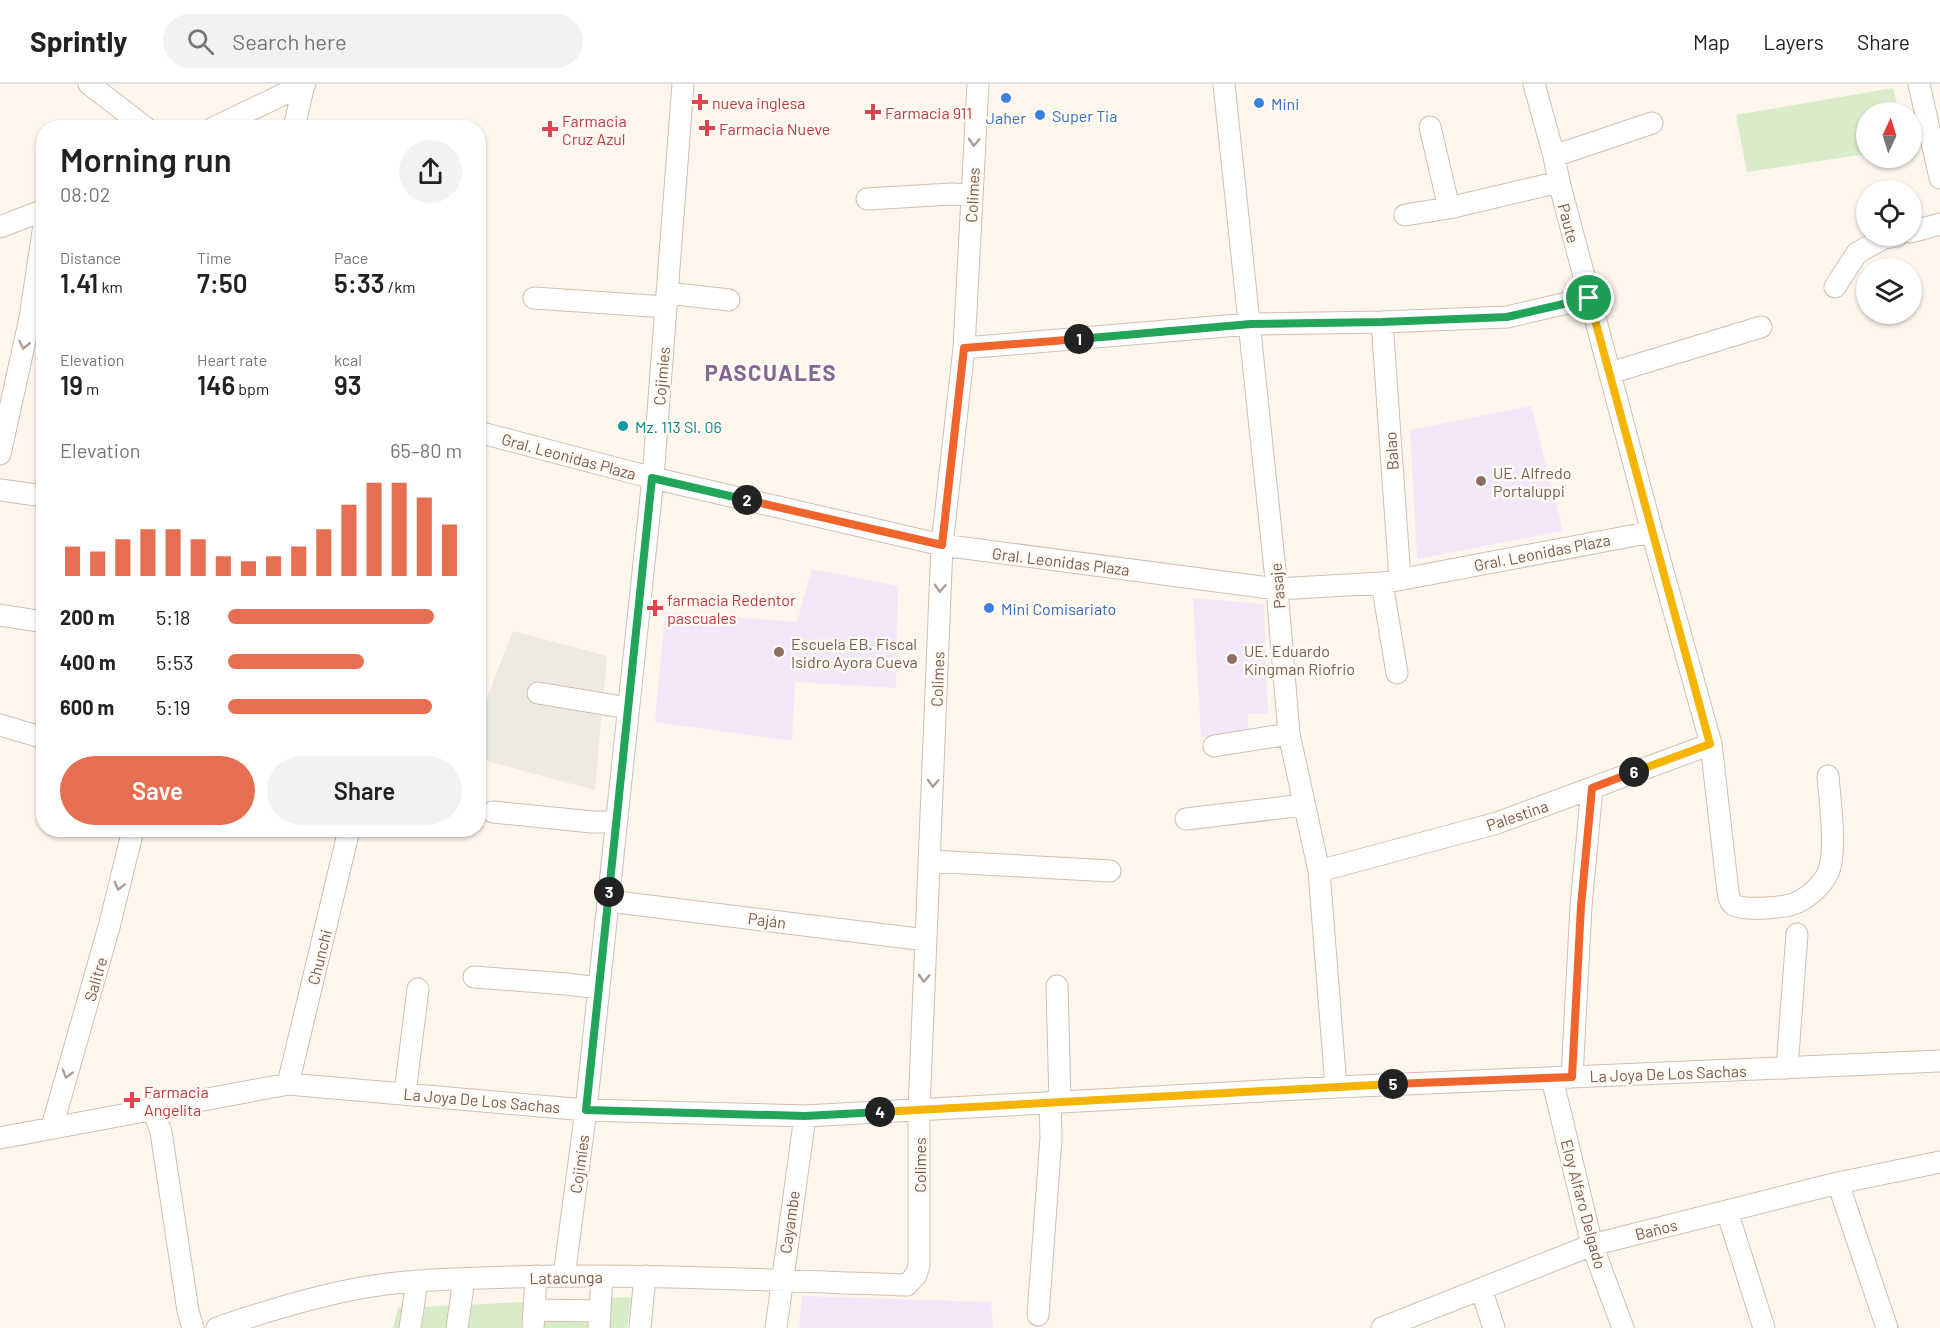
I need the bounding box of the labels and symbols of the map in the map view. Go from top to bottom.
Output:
marker: Jaher [999,91,1013,105]
place label: nueva inglesa [712,93,806,112]
place label: Mini [1271,94,1299,113]
marker: nueva inglesa [693,95,707,109]
marker: Mini [1252,96,1266,110]
north arrow [1856,102,1922,168]
place label: Farmacia 911 [885,103,972,122]
marker: Farmacia 911 [866,105,880,119]
place label: Super Tia [1052,106,1117,125]
place label: Jaher [986,108,1026,127]
marker: Super Tia [1033,108,1047,122]
place label: Farmacia Cruz Azul [562,111,627,148]
place label: Farmacia Nueve [719,119,830,138]
marker: Farmacia Nueve [700,121,714,135]
marker: Farmacia Cruz Azul [543,122,557,136]
one-way arrow [968,138,981,147]
street label: Colimes [961,167,983,223]
street label: Paute [1555,201,1583,245]
pin [1563,272,1614,323]
pin: 1 [1064,324,1094,354]
one-way arrow [19,339,32,349]
street label: Cojimíes [649,346,673,406]
district label: PASCUALES [705,359,837,385]
place label: Mz. 113 Sl. 06 [635,417,722,436]
marker: Mz. 113 Sl. 06 [616,419,630,433]
street label: Gral. Leonidas Plaza [500,429,638,483]
street label: Balao [1380,431,1402,471]
place label: UE. Alfredo Portaluppi [1493,463,1572,500]
marker: UE. Alfredo Portaluppi [1474,474,1488,488]
pin: 2 [732,485,762,515]
street label: Gral. Leonidas Plaza [1472,529,1612,575]
street label: Gral. Leonidas Plaza [991,543,1131,579]
street label: Pasaje [1266,562,1288,610]
one-way arrow [934,583,946,592]
place label: farmacia Redentor pascuales [667,590,796,627]
place label: Mini Comisariato [1001,599,1116,618]
marker: farmacia Redentor pascuales [648,601,662,615]
marker: Mini Comisariato [982,601,996,615]
place label: Escuela EB. Fiscal Isidro Ayora Cueva [791,634,918,671]
place label: UE. Eduardo Kingman Riofrio [1244,641,1355,678]
marker: Escuela EB. Fiscal Isidro Ayora Cueva [772,645,786,659]
street label: Colimes [927,651,947,707]
marker: UE. Eduardo Kingman Riofrio [1225,652,1239,666]
pin: 6 [1619,757,1649,787]
one-way arrow [926,778,939,787]
street label: Palestina [1484,796,1550,834]
pin: 3 [594,877,624,907]
one-way arrow [114,881,127,891]
street label: Paján [747,908,787,932]
street label: Chunchi [303,927,335,987]
street label: Salitre [80,955,110,1003]
one-way arrow [918,973,930,982]
street label: La Joya De Los Sachas [1589,1061,1747,1085]
one-way arrow [62,1069,75,1079]
pin: 5 [1378,1069,1408,1099]
place label: Farmacia Angelita [144,1082,209,1119]
street label: La Joya De Los Sachas [403,1084,561,1116]
marker: Farmacia Angelita [125,1093,139,1107]
pin: 4 [865,1097,895,1127]
street label: Cojimíes [565,1133,593,1195]
street label: Colimes [910,1137,929,1193]
street label: Eloy Alfaro Delgado [1558,1137,1610,1271]
street label: Cayambe [775,1189,803,1255]
street label: Baños [1633,1215,1679,1243]
street label: Latacunga [529,1267,603,1287]

